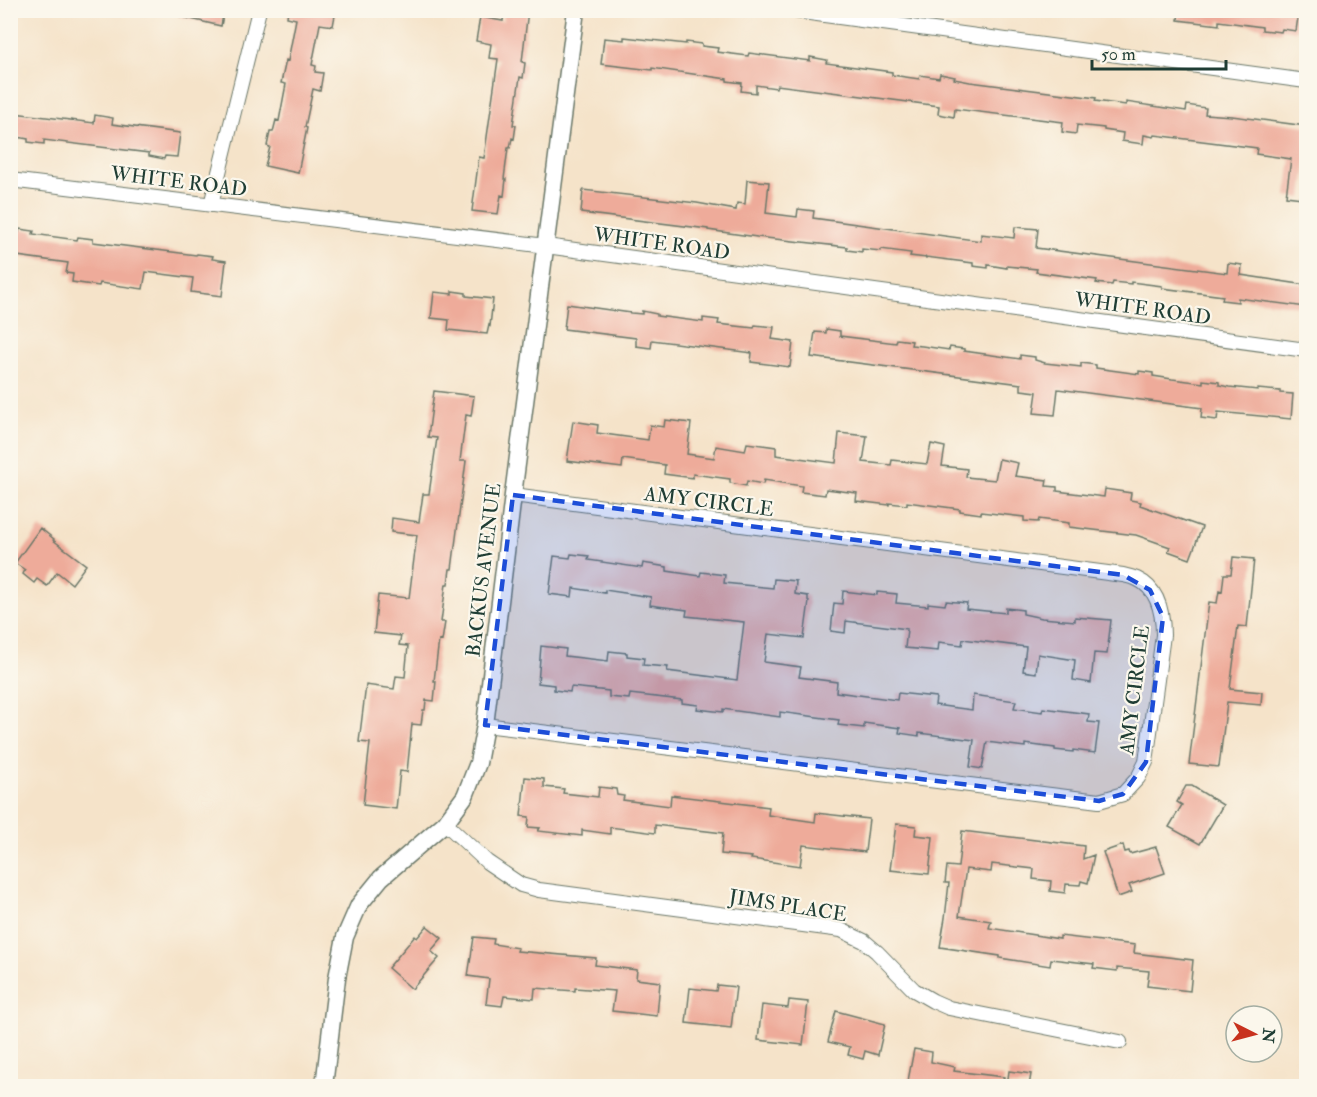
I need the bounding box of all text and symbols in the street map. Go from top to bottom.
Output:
scale bar [1092,33,1226,71]
text: 50 m [1101,43,1136,66]
street label: WHITE ROAD [108,161,249,202]
street label: WHITE ROAD [591,221,732,265]
street label: WHITE ROAD [1072,286,1213,330]
street label: AMY CIRCLE [642,481,775,522]
street label: BACKUS AVENUE [460,482,507,658]
street label: AMY CIRCLE [1114,624,1155,757]
street label: JIMS PLACE [726,884,849,927]
north arrow [1224,1004,1284,1064]
text: N [1257,1026,1279,1044]

